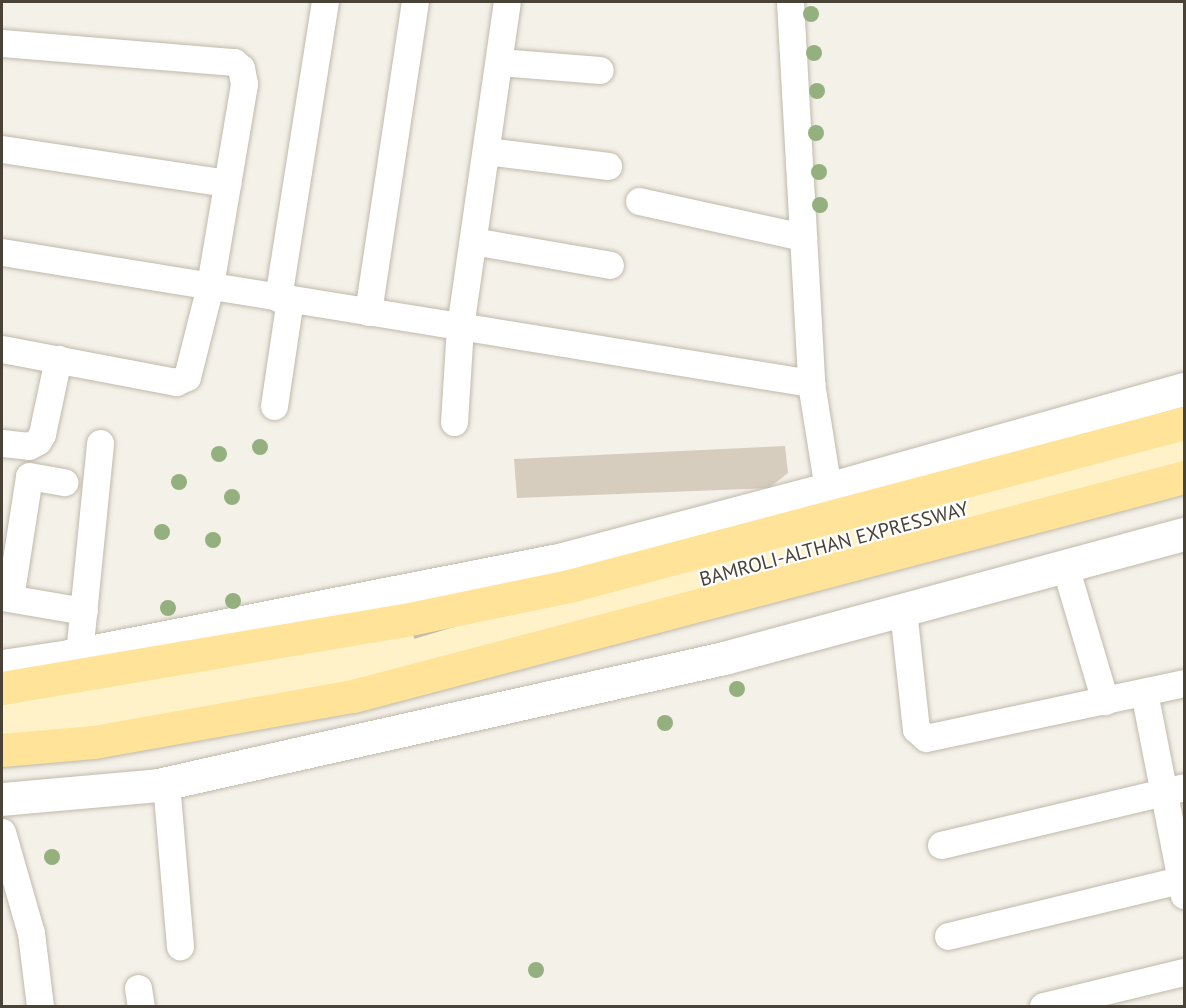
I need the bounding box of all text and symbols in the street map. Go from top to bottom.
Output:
street label: BAMROLI-ALTHAN EXPRESSWAY [697,496,971,592]

